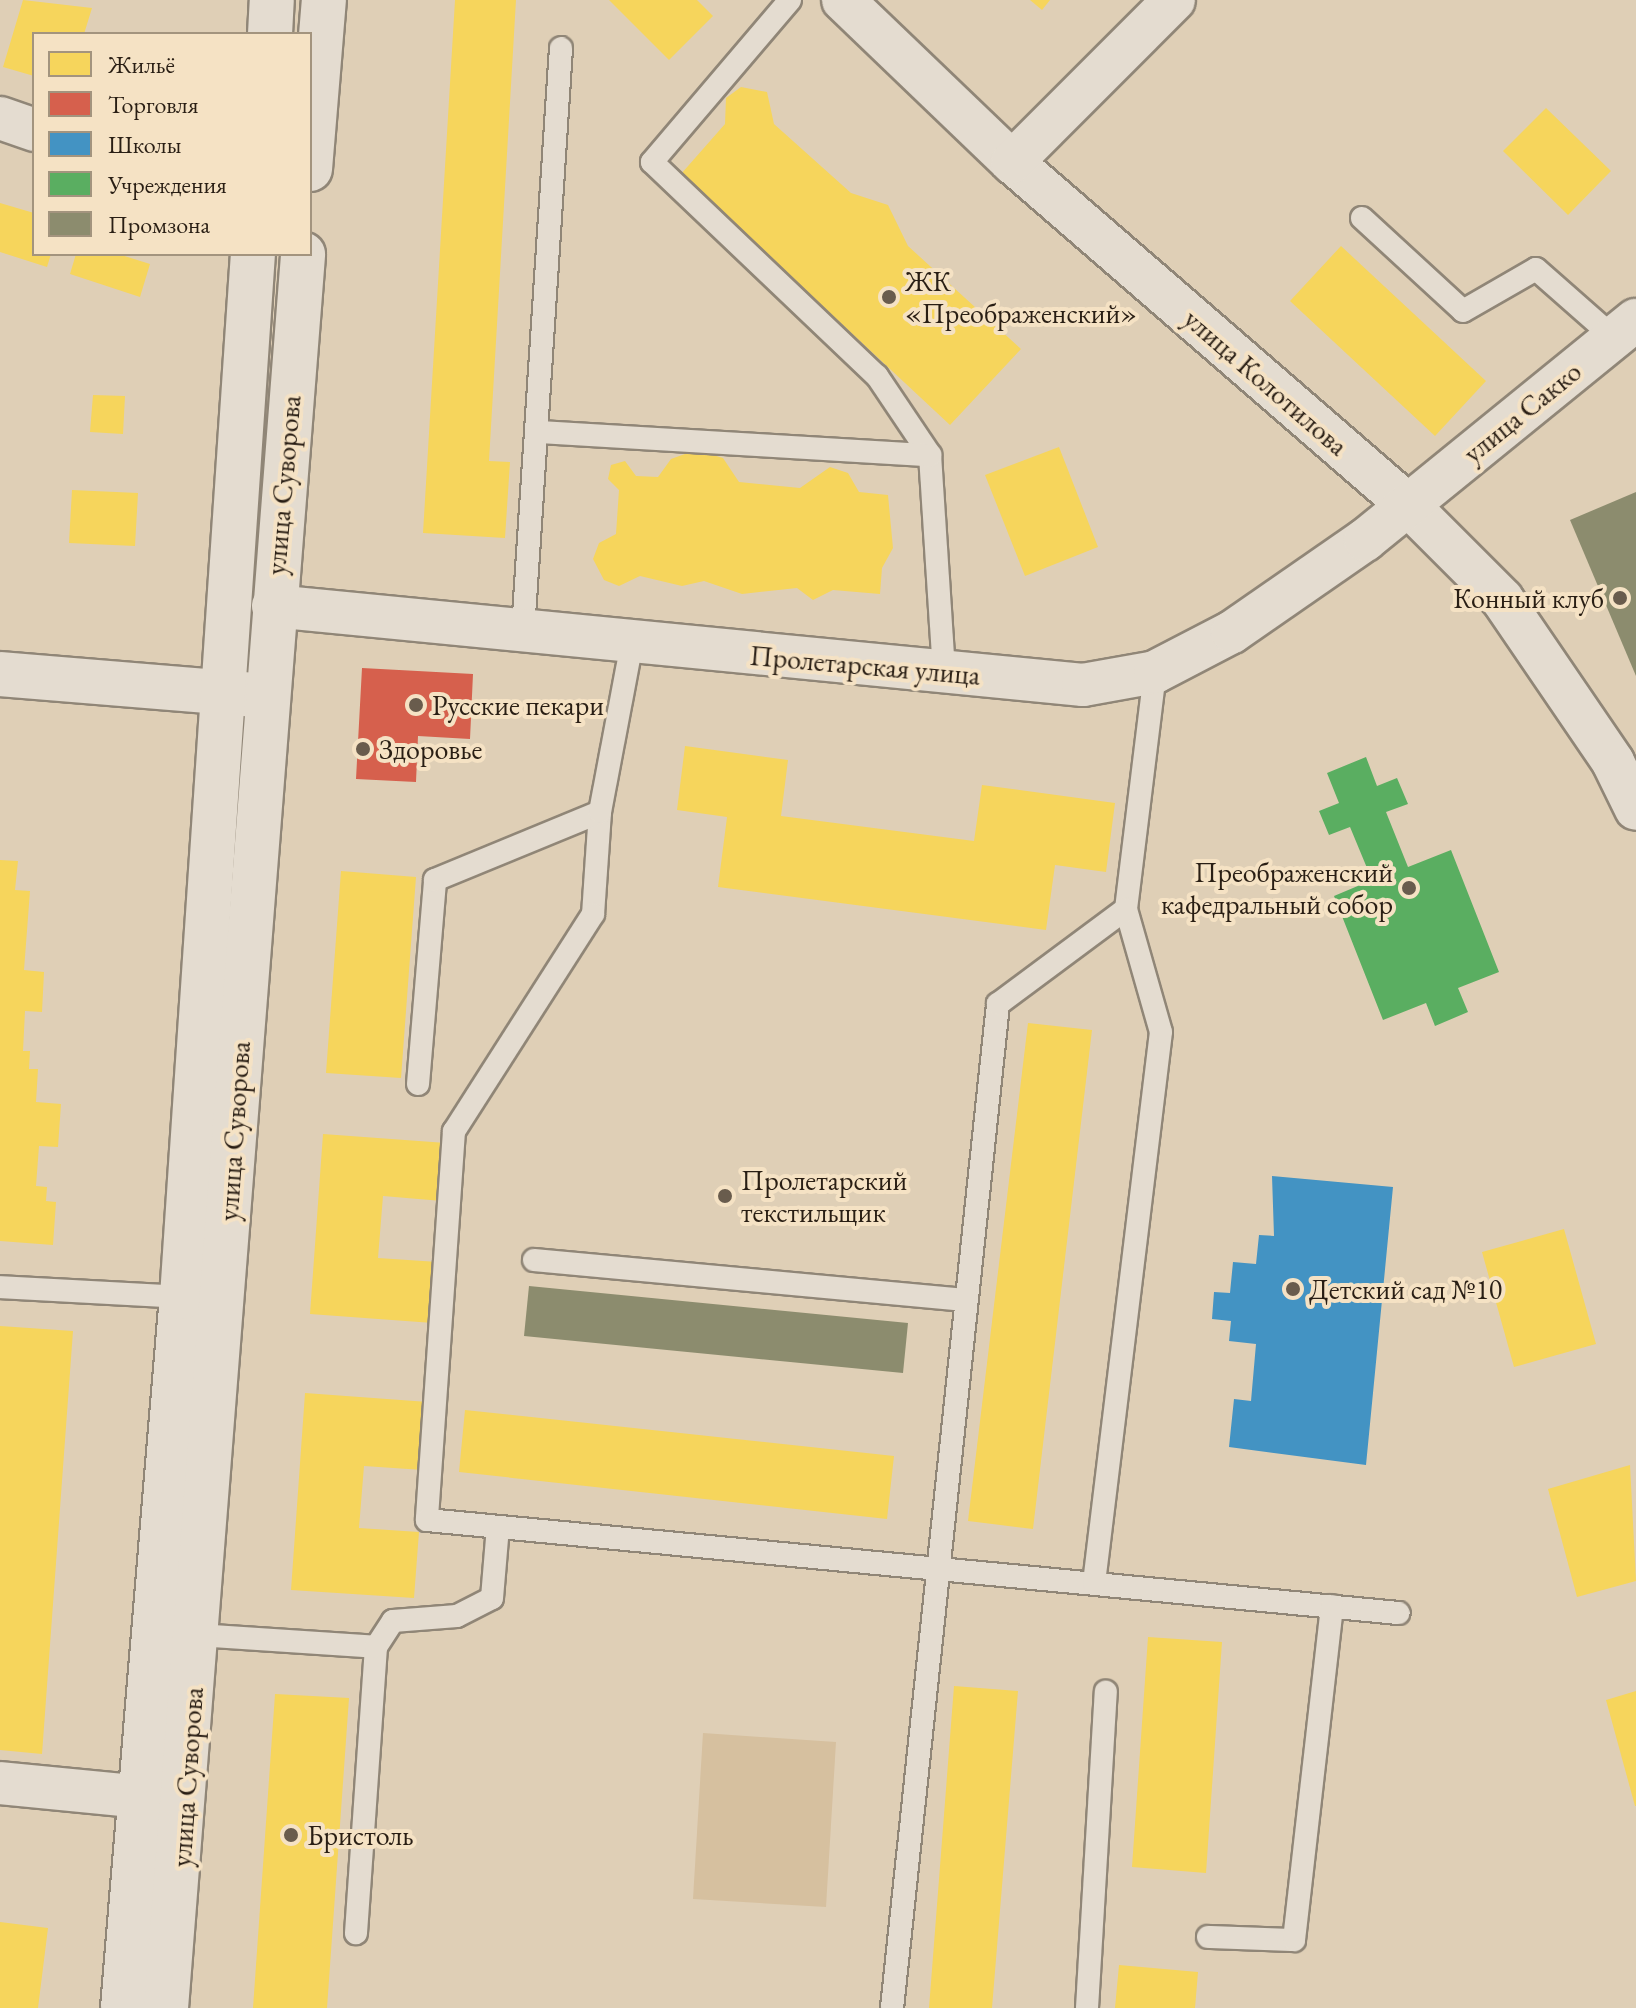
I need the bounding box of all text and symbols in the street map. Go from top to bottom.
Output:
legend [32,32,312,256]
text: Жильё [108,49,175,80]
text: Торговля [108,89,198,120]
text: Школы [108,129,181,160]
text: Учреждения [108,169,227,200]
text: Промзона [108,209,210,240]
place label: ЖК «Преображенский» [905,264,1137,330]
marker: ЖК «Преображенский» [880,288,898,306]
street label: улица Колотилова [1177,302,1355,462]
street label: улица Сакко [1456,354,1588,470]
street label: улица Суворова [258,394,308,576]
place label: Конный клуб [1453,581,1604,615]
marker: Конный клуб [1611,589,1629,607]
street label: Пролетарская улица [748,638,982,692]
place label: Русские пекари [432,688,604,722]
marker: Русские пекари [407,696,425,714]
place label: Здоровье [379,732,482,766]
marker: Здоровье [354,740,372,758]
place label: Преображенский кафедральный собор [1161,855,1393,921]
marker: Преображенский кафедральный собор [1400,879,1418,897]
street label: улица Суворова [211,1040,257,1222]
place label: Пролетарский текстильщик [741,1163,907,1229]
marker: Пролетарский текстильщик [716,1187,734,1205]
place label: Детский сад №10 [1309,1272,1502,1306]
marker: Детский сад №10 [1284,1280,1302,1298]
street label: улица Суворова [164,1686,210,1868]
place label: Бристоль [307,1818,414,1852]
marker: Бристоль [282,1826,300,1844]

